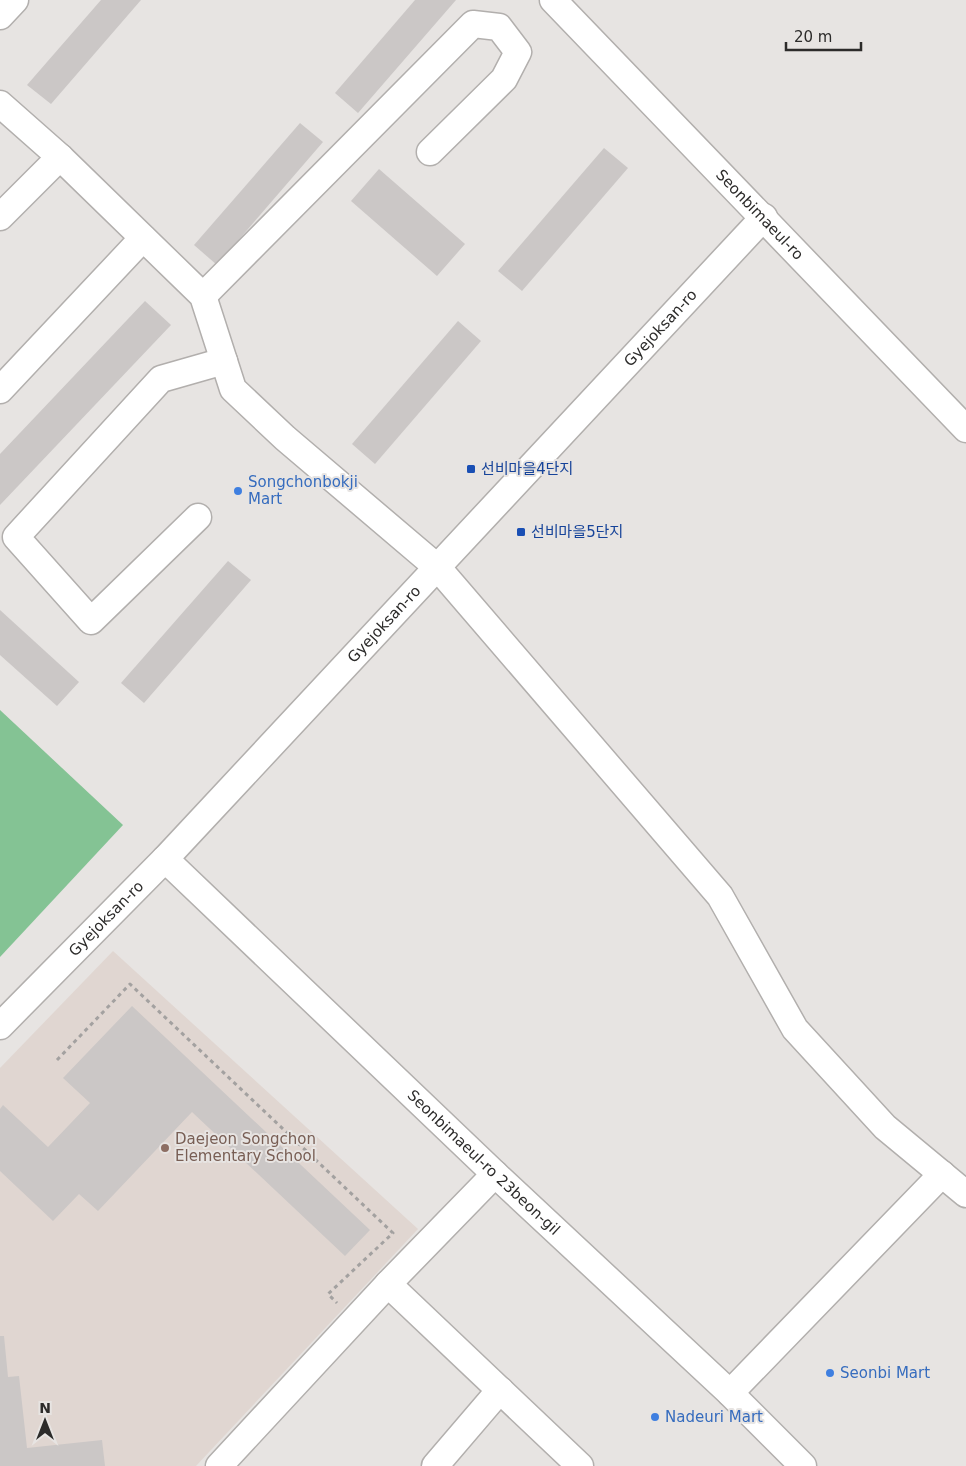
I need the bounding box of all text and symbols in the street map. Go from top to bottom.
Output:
scale bar [786,20,861,52]
text: 20 m [794,28,832,46]
street label: Seonbimaeul-ro [712,166,807,264]
street label: Gyejoksan-ro [620,286,701,370]
place label: 선비마을4단지 [481,460,573,478]
marker: 선비마을4단지 [465,463,477,475]
place label: Songchonbokji Mart [248,473,358,508]
marker: Songchonbokji Mart [232,485,244,497]
place label: 선비마을5단지 [531,523,623,541]
marker: 선비마을5단지 [515,526,527,538]
street label: Gyejoksan-ro [344,582,424,666]
street label: Gyejoksan-ro [65,877,147,960]
street label: Seonbimaeul-ro 23beon-gil [404,1086,564,1239]
place label: Daejeon Songchon Elementary School [175,1130,316,1165]
marker: Daejeon Songchon Elementary School [159,1142,171,1154]
place label: Seonbi Mart [840,1364,930,1382]
marker: Seonbi Mart [824,1367,836,1379]
north arrow [20,1396,70,1446]
text: N [39,1400,51,1416]
place label: Nadeuri Mart [665,1408,763,1426]
marker: Nadeuri Mart [649,1411,661,1423]

